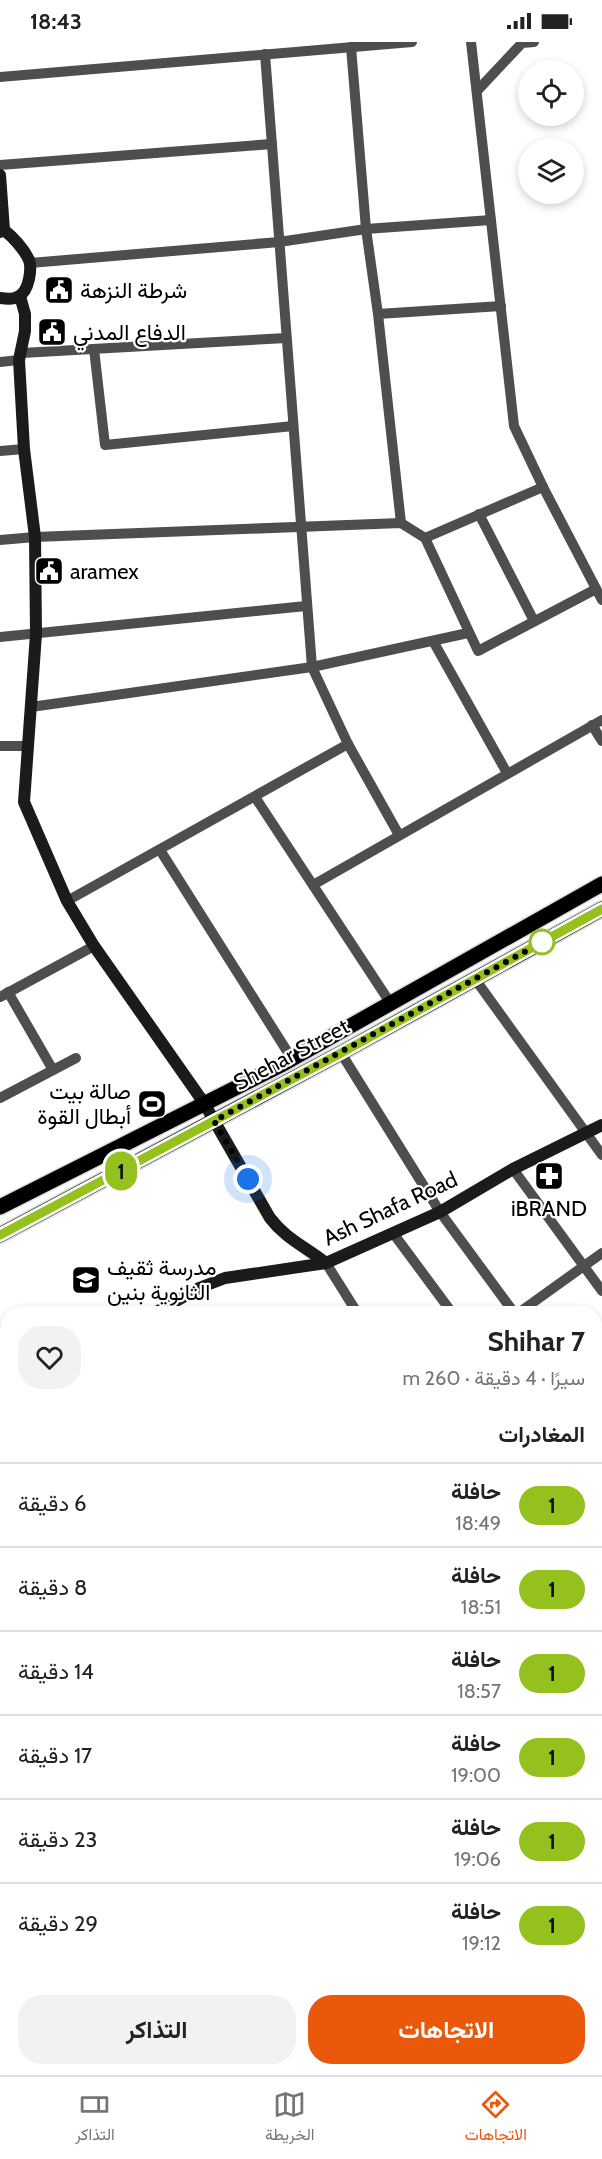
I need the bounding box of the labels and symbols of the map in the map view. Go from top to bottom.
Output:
public building icon: شرطة النزهة [43,274,75,306]
place label: شرطة النزهة [80,277,187,304]
public building icon: الدفاع المدني [36,316,68,348]
place label: الدفاع المدني [73,319,186,351]
public building icon: aramex [33,555,65,587]
place label: aramex [70,558,139,585]
unlabelled marker [529,929,555,955]
street label: Shehar Street [229,1012,354,1096]
place label: صالة بيت أبطال القوة [37,1078,131,1130]
sports icon: صالة بيت أبطال القوة [136,1088,168,1120]
line badge: 1 [102,1152,140,1190]
pharmacy icon: iBRAND [533,1160,565,1192]
your location [233,1164,263,1194]
street label: Ash Shafa Road [319,1166,462,1251]
place label: iBRAND [511,1195,587,1222]
place label: مدرسة ثقيف الثانوية بنين [107,1254,217,1306]
school or university icon: مدرسة ثقيف الثانوية بنين [70,1264,102,1296]

